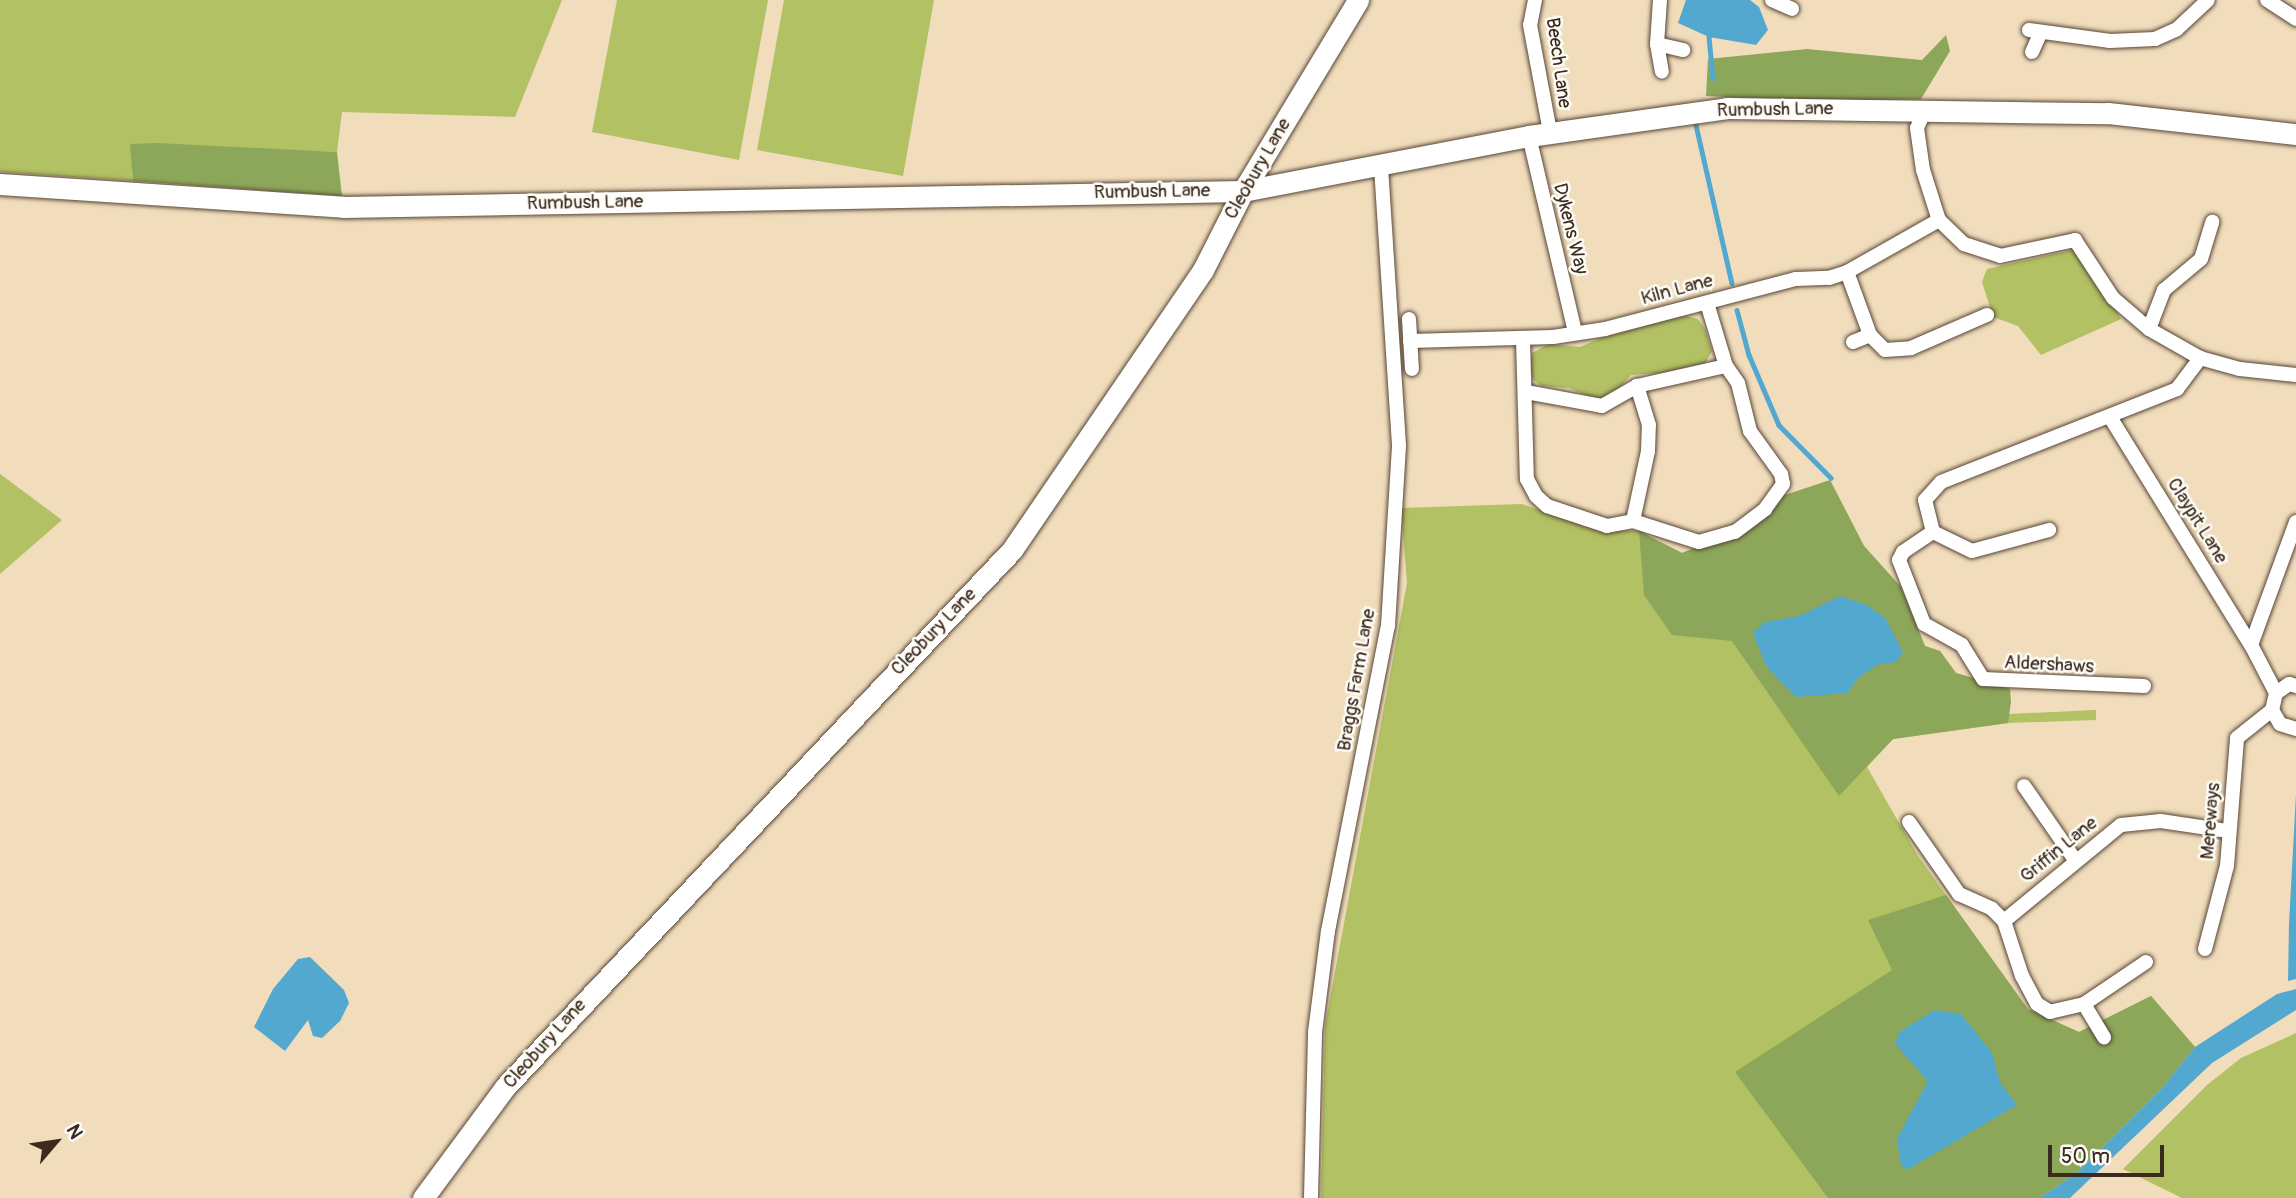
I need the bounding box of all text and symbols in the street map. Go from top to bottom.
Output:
street label: Beech Lane [1540,16,1576,110]
street label: Rumbush Lane [1717,98,1833,122]
street label: Cleobury Lane [1220,114,1296,224]
street label: Rumbush Lane [1094,180,1210,204]
street label: Dykens Way [1548,181,1592,277]
street label: Rumbush Lane [527,191,643,215]
street label: Kiln Lane [1639,269,1715,311]
street label: Claypit Lane [2162,474,2232,568]
street label: Cleobury Lane [887,584,981,680]
street label: Braggs Farm Lane [1333,607,1381,753]
street label: Aldershaws [2003,651,2095,679]
street label: Mereways [2196,782,2226,860]
street label: Griffin Lane [2016,812,2102,888]
street label: Cleobury Lane [499,994,591,1094]
north arrow [21,1107,91,1177]
text: N [61,1120,88,1143]
scale bar [2051,1132,2166,1176]
text: 50 m [2061,1143,2110,1170]

